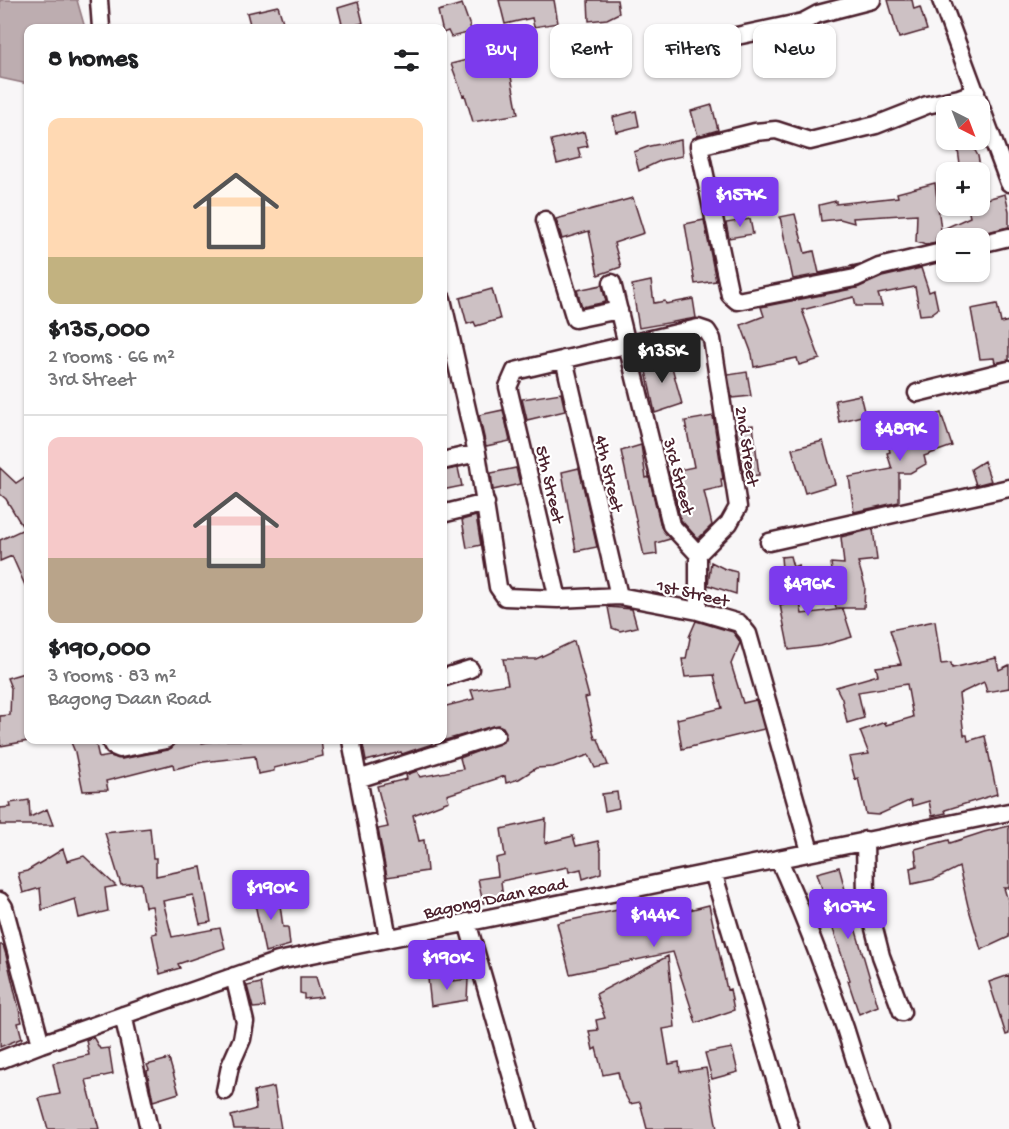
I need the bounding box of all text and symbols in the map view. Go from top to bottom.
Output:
chip: Buy [465,24,538,78]
chip: Rent [550,24,632,78]
chip: Filters [644,24,741,78]
chip: New [753,24,836,78]
icon: filters [390,44,423,77]
text: 8 homes [48,45,137,76]
north arrow [936,96,990,150]
map controls [936,96,990,282]
icon: home [182,157,290,265]
button: + [936,162,990,216]
pin: $157K [698,177,782,228]
text: $157K [716,185,765,208]
button: − [936,228,990,282]
text: $135,000 [48,316,150,347]
pin: $135K [620,333,704,384]
text: $135K [638,341,686,364]
text: 2 rooms · 66 m² [48,347,175,370]
text: 3rd Street [48,370,135,393]
street label: 2nd Street [729,405,762,489]
pin: $489K [858,411,942,462]
text: $489K [875,419,925,442]
street label: 4th Street [589,433,627,515]
street label: 3rd Street [657,435,698,519]
street label: 5th Street [529,444,568,527]
icon: home [182,476,290,584]
pin: $496K [766,566,850,617]
text: $496K [783,574,833,597]
street label: 1st Street [653,576,732,613]
text: $190,000 [48,635,150,666]
text: 3 rooms · 83 m² [48,666,176,689]
text: Bagong Daan Road [48,689,210,712]
pin: $190K [229,870,313,921]
street label: Bagong Daan Road [421,874,570,925]
text: $190K [246,878,296,901]
pin: $107K [806,889,890,940]
pin: $144K [612,897,696,948]
text: $107K [823,897,873,920]
text: $144K [630,905,678,928]
pin: $190K [405,940,489,991]
text: $190K [422,948,472,971]

